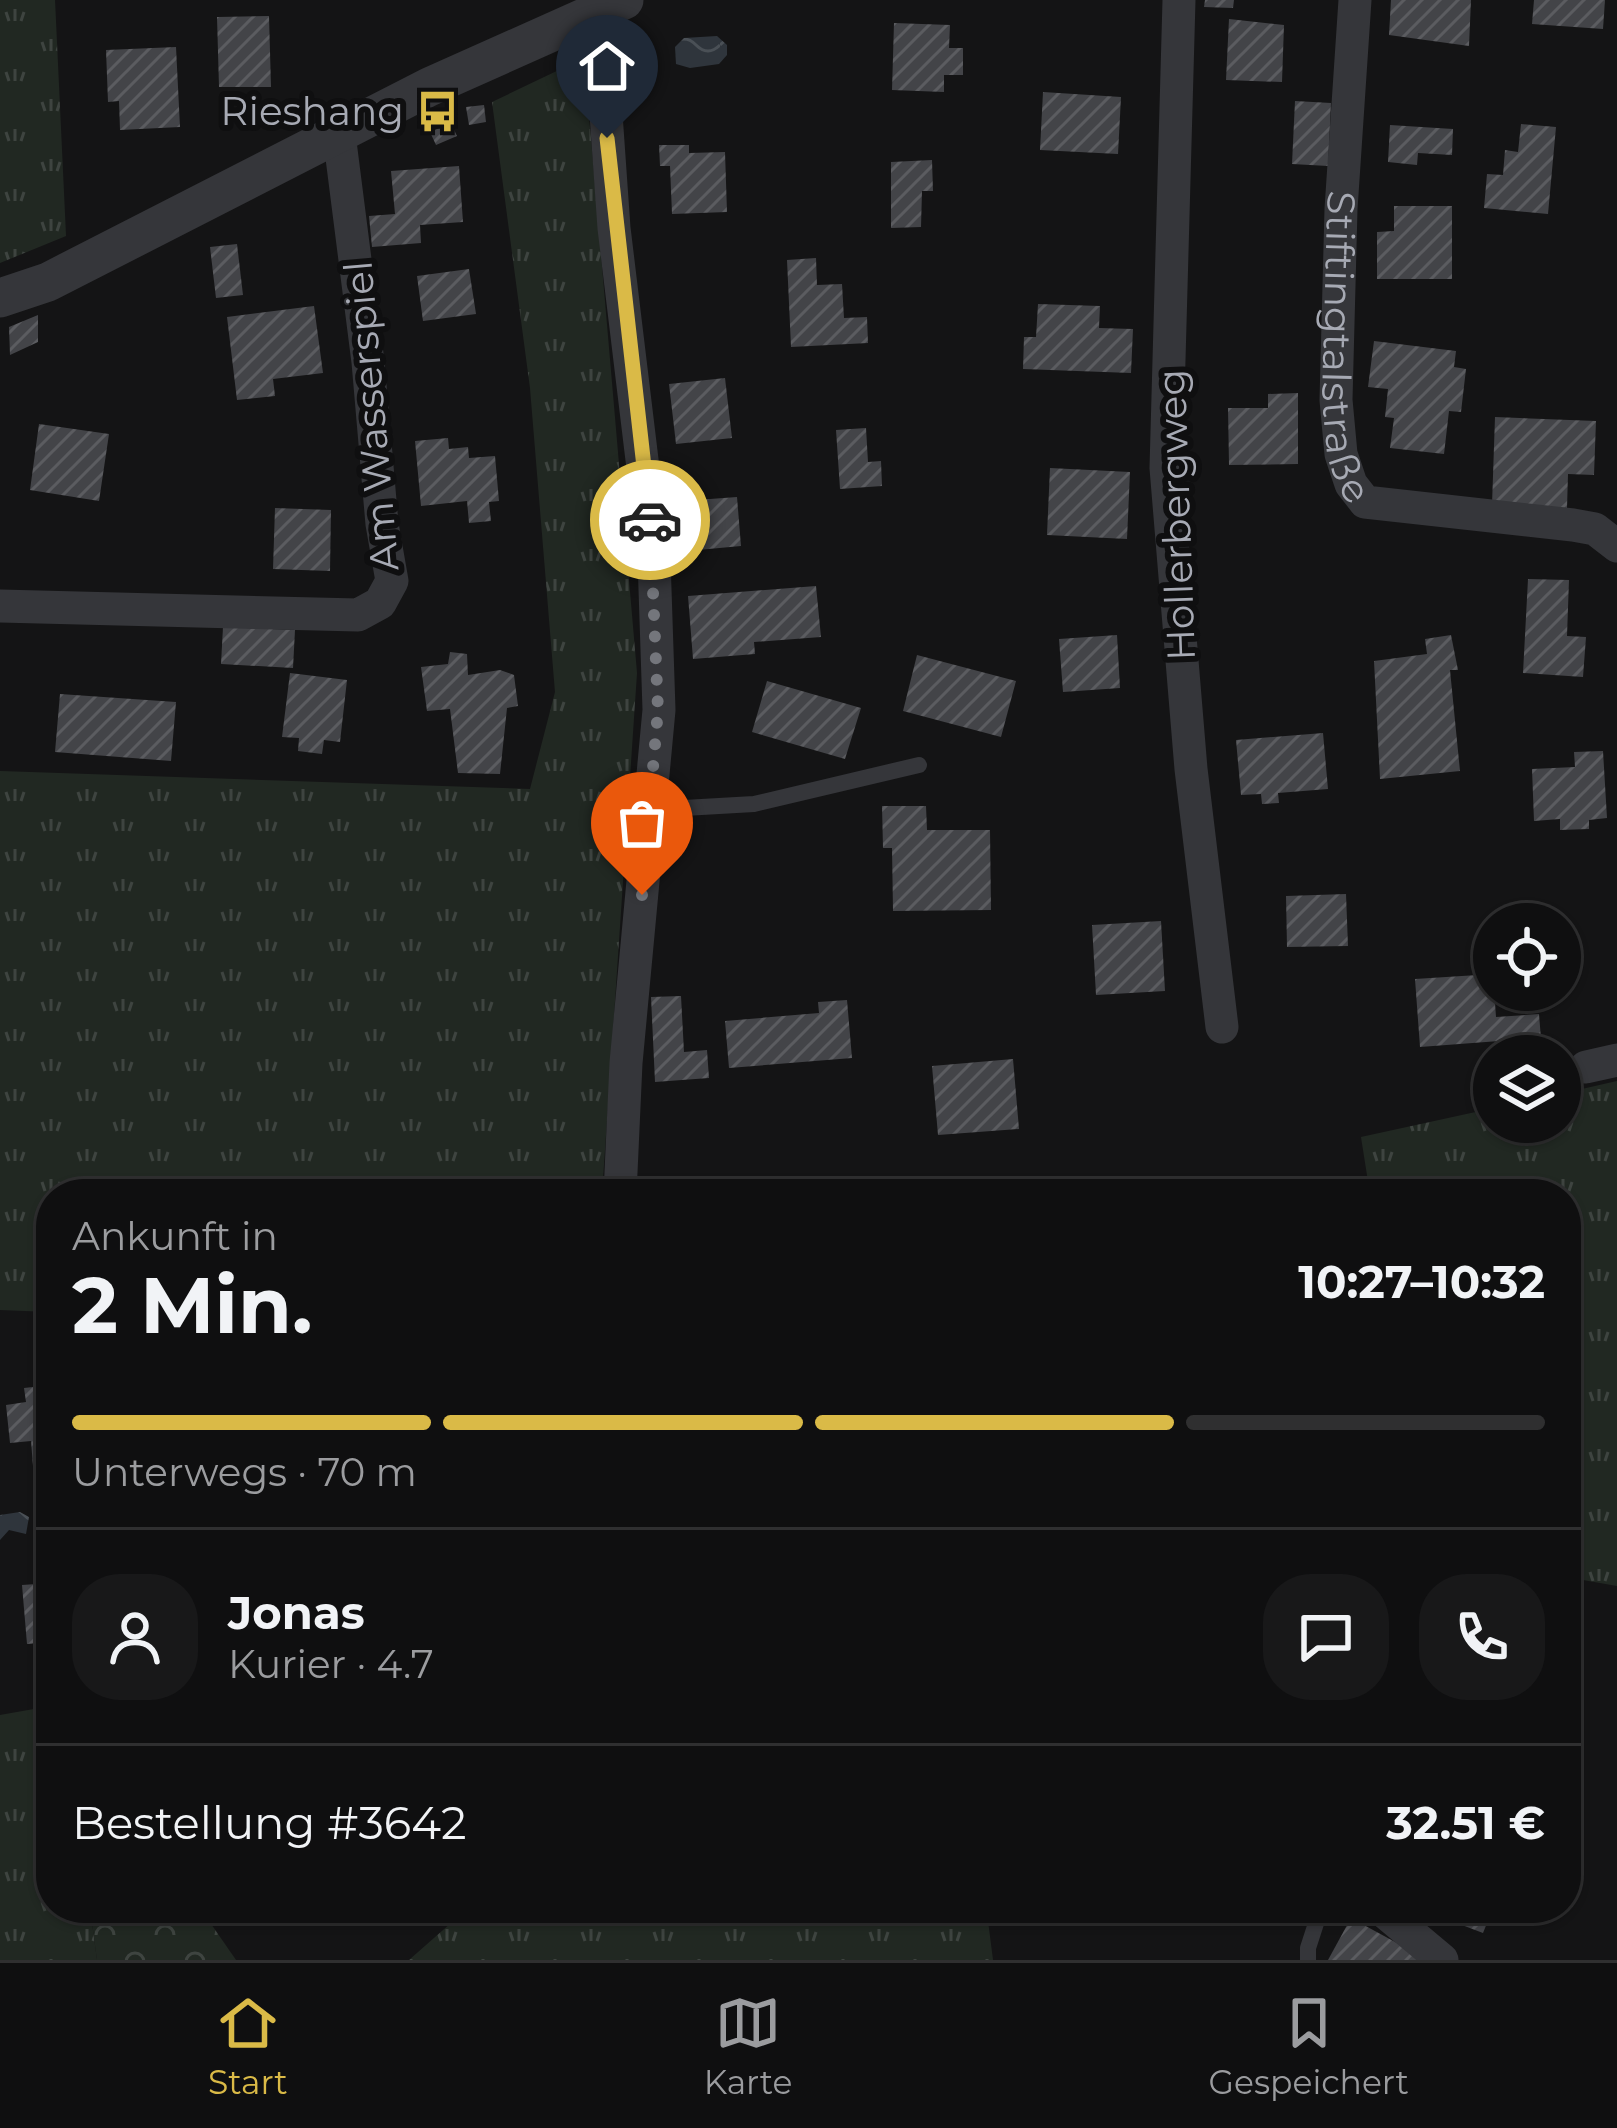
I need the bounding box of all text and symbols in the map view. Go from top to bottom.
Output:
pin [556,15,658,138]
icon: home [574,33,640,99]
place label: Rieshang [220,87,404,135]
bus stop icon: Rieshang [415,88,461,134]
street label: Stiftingtalstraße [1312,189,1381,513]
street label: Am Wasserspiel [334,259,408,573]
street label: Hollerbergweg [1147,368,1205,662]
courier [590,460,710,580]
icon: car [617,487,683,553]
pin [591,772,693,895]
icon: bag [609,790,675,856]
map controls [1473,903,1581,1143]
button: locate [1473,903,1581,1011]
button: layers [1473,1035,1581,1143]
text: Ankunft in [72,1212,278,1260]
text: 10:27–10:32 [1298,1254,1545,1309]
text: 2 Min. [72,1257,312,1353]
text: Unterwegs · 70 m [72,1448,417,1496]
button: person [72,1574,198,1700]
button: chat [1263,1574,1389,1700]
button: phone [1419,1574,1545,1700]
text: Jonas [228,1585,365,1640]
text: Kurier · 4.7 [228,1640,434,1688]
text: Bestellung #3642 [72,1795,466,1850]
text: 32.51 € [1386,1795,1545,1850]
tab: Start [208,1990,288,2102]
tab: Karte [704,1990,793,2102]
tab: Gespeichert [1209,1990,1409,2102]

